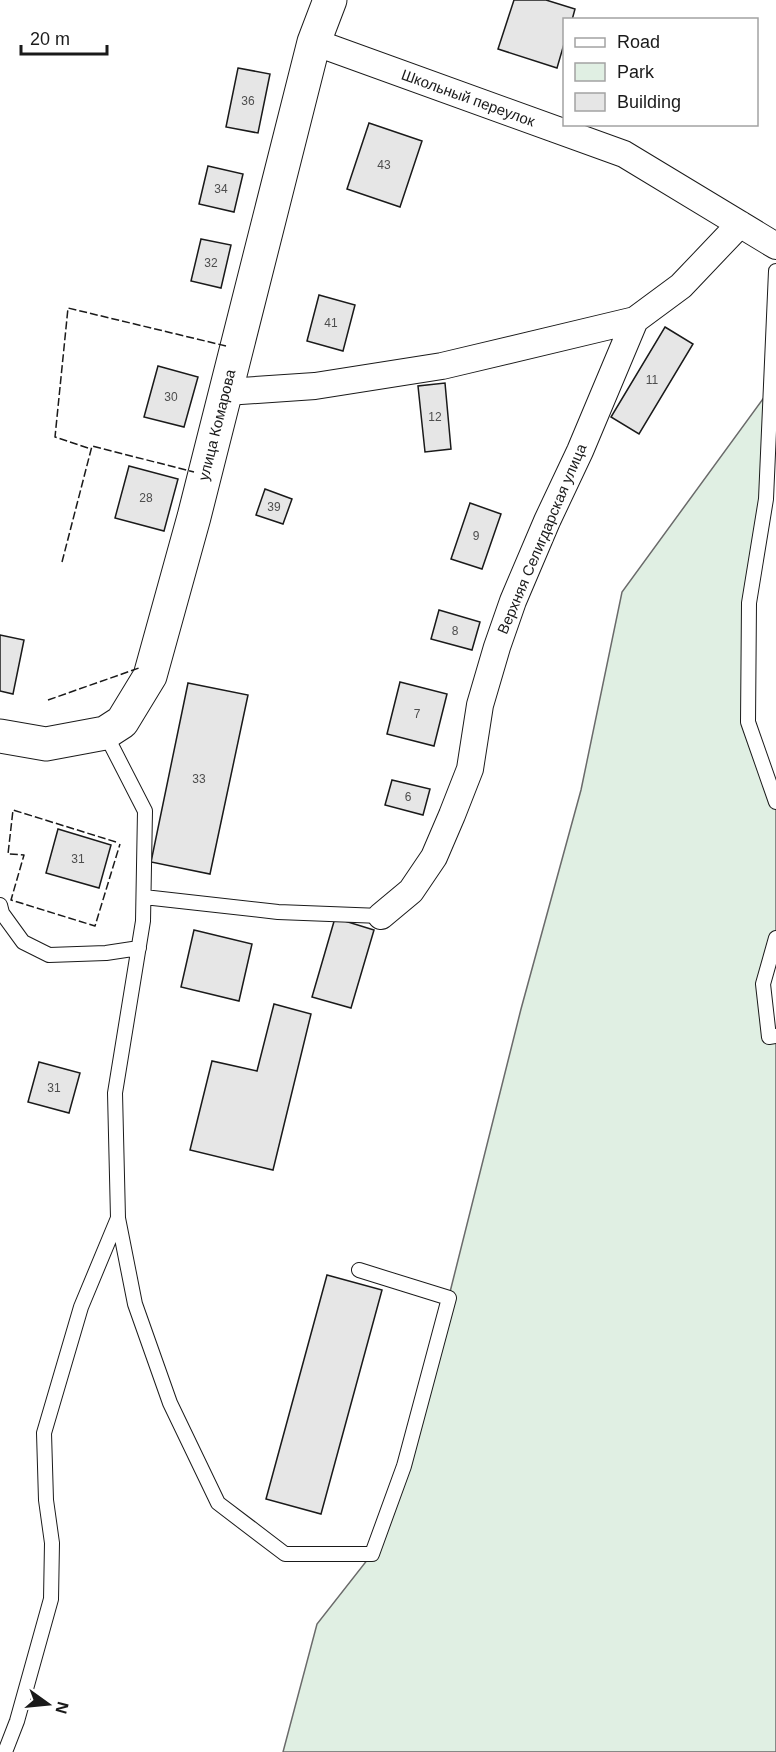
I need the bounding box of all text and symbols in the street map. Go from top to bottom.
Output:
scale bar [21,18,106,56]
legend [563,18,758,126]
text: 20 m [30,29,70,49]
text: Road [617,32,660,52]
text: Park [617,62,655,82]
street label: Школьный переулок [399,65,538,130]
text: Building [617,92,681,112]
house number: 36 [241,94,255,108]
house number: 43 [377,158,391,172]
house number: 34 [214,182,228,196]
house number: 32 [204,256,218,270]
house number: 41 [324,316,338,330]
street label: улица Комарова [194,367,239,482]
house number: 11 [646,373,659,387]
house number: 30 [164,390,178,404]
house number: 12 [428,410,442,424]
street label: Верхняя Селигдарская улица [494,441,590,636]
house number: 28 [139,491,153,505]
house number: 39 [267,500,281,514]
house number: 9 [473,529,480,543]
house number: 8 [452,624,459,638]
house number: 7 [414,707,421,721]
house number: 33 [192,772,206,786]
house number: 6 [405,790,412,804]
house number: 31 [71,852,85,866]
house number: 31 [47,1081,61,1095]
north arrow [18,1674,78,1734]
text: N [52,1700,72,1716]

